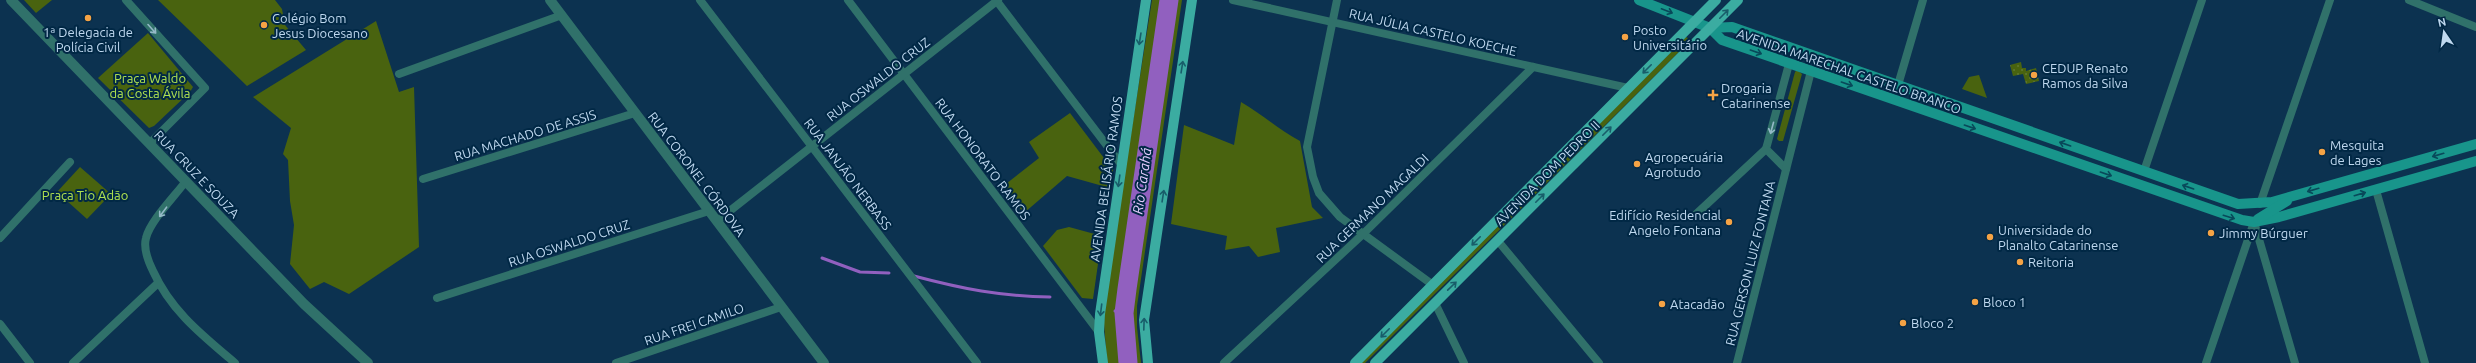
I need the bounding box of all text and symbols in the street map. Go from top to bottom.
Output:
street label: RUA JÚLIA CASTELO KOECHE [1348,5,1518,58]
one-way arrow [1660,7,1672,15]
one-way arrow [1719,9,1729,19]
place label: Colégio Bom Jesus Diocesano [272,11,368,40]
north arrow [2424,12,2464,52]
marker: 1ª Delegacia de Polícia Civil [83,13,93,23]
text: N [2436,15,2447,29]
marker: Colégio Bom Jesus Diocesano [259,20,269,30]
place label: Posto Universitário [1633,23,1707,52]
one-way arrow [148,24,157,34]
place label: 1ª Delegacia de Polícia Civil [43,25,133,54]
street label: AVENIDA MARECHAL CASTELO BRANCO [1735,26,1963,116]
one-way arrow [1136,32,1144,45]
marker: Posto Universitário [1620,32,1630,42]
street label: RUA OSWALDO CRUZ [824,34,932,124]
one-way arrow [1749,49,1762,56]
one-way arrow [1178,61,1186,74]
place label: CEDUP Renato Ramos da Silva [2042,61,2128,90]
one-way arrow [1642,64,1652,74]
marker: CEDUP Renato Ramos da Silva [2029,70,2039,80]
park label: Praça Waldo da Costa Ávila [109,71,191,100]
place label: Drogaria Catarinense [1721,81,1790,110]
one-way arrow [1841,81,1854,88]
marker: Drogaria Catarinense [1708,90,1718,100]
street label: AVENIDA BELISÁRIO RAMOS [1086,95,1125,263]
street label: RUA HONORATO RAMOS [933,96,1033,223]
street label: RUA MACHADO DE ASSIS [452,107,598,163]
street label: RUA CORONEL CÓRDOVA [646,109,749,239]
street label: RUA JANJÃO NERBASS [802,116,894,232]
street label: AVENIDA DOM PEDRO II [1492,118,1602,228]
one-way arrow [1768,122,1775,135]
one-way arrow [1964,124,1977,131]
one-way arrow [1602,126,1612,136]
street label: RUA CRUZ E SOUZA [152,127,243,221]
place label: Mesquita de Lages [2330,138,2384,167]
one-way arrow [2059,140,2072,147]
water label: Rio Carahá [1129,146,1155,215]
marker: Mesquita de Lages [2317,147,2327,157]
place label: Agropecuária Agrotudo [1645,150,1723,179]
street label: RUA GERMANO MAGALDI [1313,151,1431,265]
one-way arrow [2432,152,2445,159]
marker: Agropecuária Agrotudo [1632,159,1642,169]
one-way arrow [2100,171,2112,179]
one-way arrow [1115,174,1123,187]
street label: RUA GERSON LUIZ FONTANA [1723,179,1777,347]
one-way arrow [2182,183,2195,190]
one-way arrow [2307,187,2320,194]
park label: Praça Tio Adão [42,188,128,202]
one-way arrow [1159,190,1167,203]
one-way arrow [2353,190,2366,197]
one-way arrow [1535,193,1545,203]
one-way arrow [158,206,167,217]
place label: Edifício Residencial Angelo Fontana [1609,208,1722,237]
one-way arrow [2222,214,2235,221]
street label: RUA OSWALDO CRUZ [507,217,631,269]
marker: Edifício Residencial Angelo Fontana [1724,217,1734,227]
place label: Universidade do Planalto Catarinense [1998,223,2118,252]
place label: Jimmy Búrguer [2219,226,2308,240]
marker: Jimmy Búrguer [2206,228,2216,238]
marker: Universidade do Planalto Catarinense [1985,232,1995,242]
one-way arrow [1471,236,1481,246]
place label: Reitoria [2028,255,2074,269]
marker: Reitoria [2015,257,2025,267]
one-way arrow [1447,281,1457,291]
place label: Bloco 1 [1983,295,2026,309]
place label: Atacadão [1670,297,1725,311]
marker: Bloco 1 [1970,297,1980,307]
marker: Atacadão [1657,299,1667,309]
street label: RUA FREI CAMILO [642,300,746,348]
one-way arrow [1097,303,1105,316]
place label: Bloco 2 [1911,316,1954,330]
one-way arrow [1141,318,1148,331]
marker: Bloco 2 [1898,318,1908,328]
one-way arrow [1380,328,1390,338]

